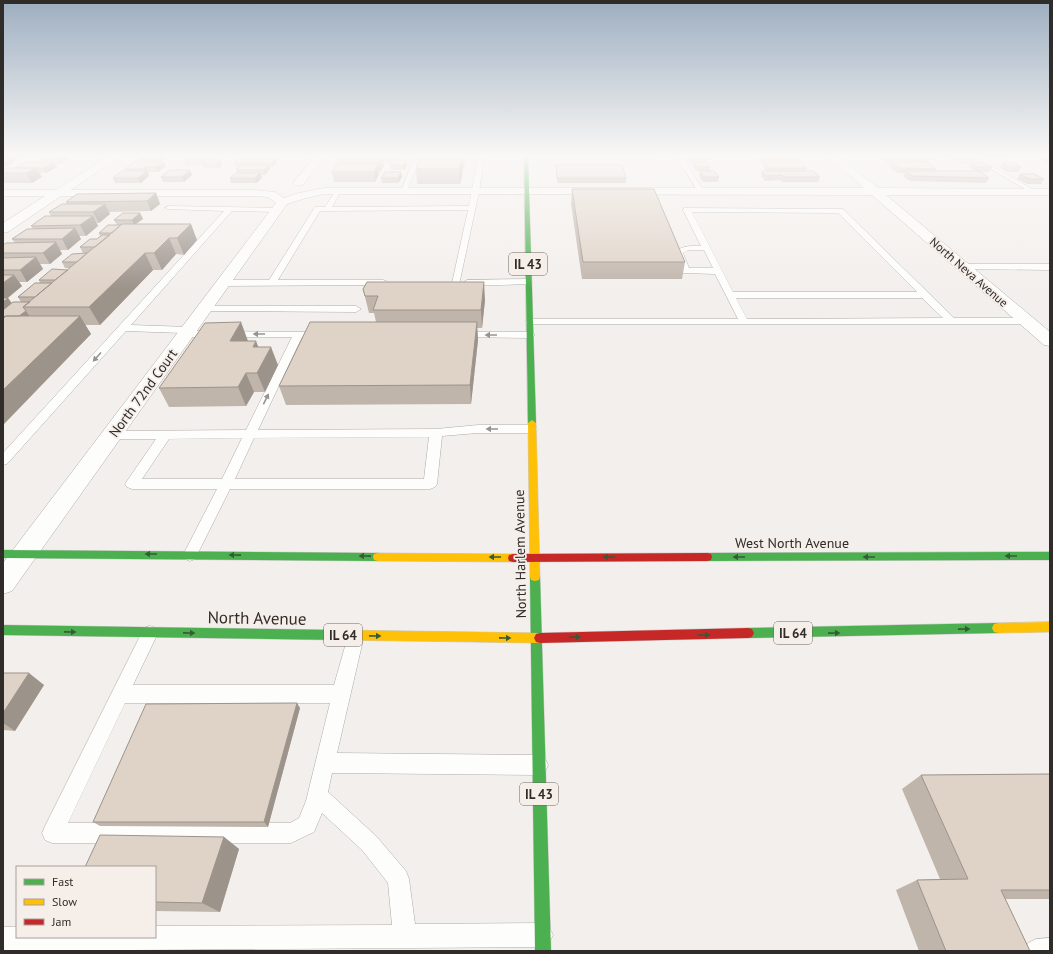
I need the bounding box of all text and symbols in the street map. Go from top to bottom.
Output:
street label: North Neva Avenue [927,234,1011,310]
road number: IL 43 [509,253,547,275]
one-way arrow [252,331,265,337]
one-way arrow [484,332,497,338]
street label: North 72nd Court [105,345,181,441]
one-way arrow [92,352,102,362]
one-way arrow [263,394,269,405]
one-way arrow [485,426,498,432]
street label: North Harlem Avenue [510,489,530,619]
street label: West North Avenue [735,534,849,552]
one-way arrow [144,551,157,557]
one-way arrow [228,552,241,558]
one-way arrow [358,553,371,559]
one-way arrow [1004,553,1017,559]
one-way arrow [488,554,501,560]
one-way arrow [602,554,615,560]
one-way arrow [732,554,745,560]
one-way arrow [862,554,875,560]
street label: North Avenue [207,606,307,630]
road number: IL 64 [774,622,812,644]
road number: IL 64 [324,624,362,646]
one-way arrow [958,626,970,633]
one-way arrow [64,629,77,635]
one-way arrow [828,629,840,636]
one-way arrow [183,630,195,637]
one-way arrow [698,632,711,638]
one-way arrow [369,633,382,639]
one-way arrow [569,634,582,640]
one-way arrow [499,635,512,641]
road number: IL 43 [520,783,558,805]
legend [16,866,156,938]
text: Fast [52,874,73,889]
text: Slow [52,894,77,909]
text: Jam [51,914,71,929]

